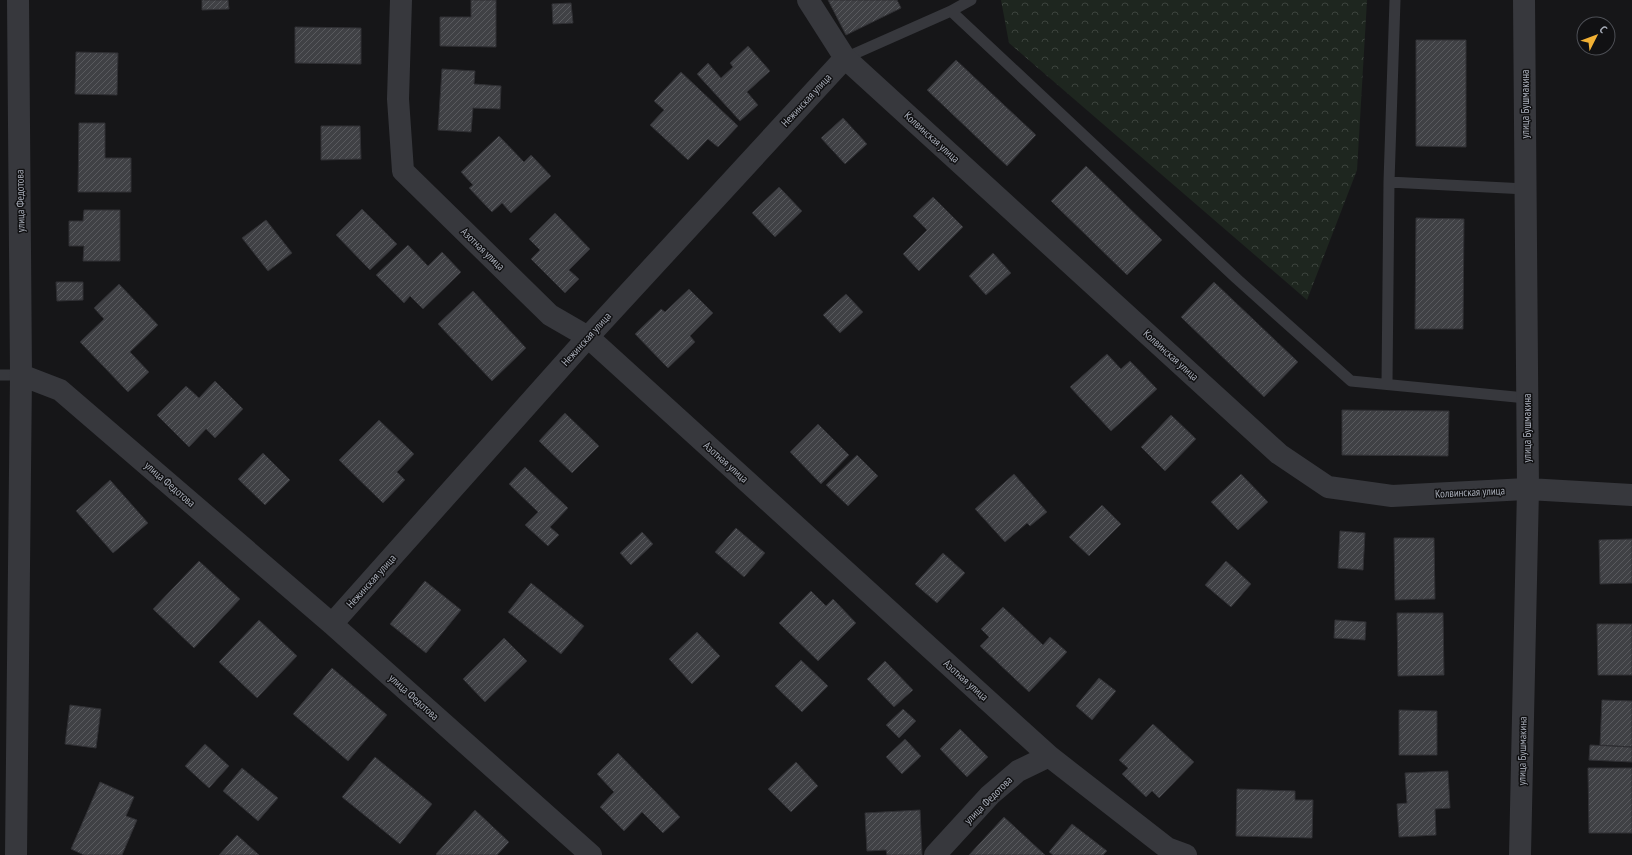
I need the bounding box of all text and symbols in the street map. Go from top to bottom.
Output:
north arrow [1576,16,1616,56]
text: С [1597,23,1610,36]
street label: улица Бушмакина [1518,70,1532,138]
street label: Нежинская улица [778,71,834,129]
street label: Колвинская улица [901,108,963,166]
street label: улица Федотова [12,170,28,232]
street label: Азотная улица [458,225,508,273]
street label: Нежинская улица [558,309,614,369]
street label: Колвинская улица [1140,326,1202,384]
street label: улица Бушмакина [1520,394,1534,462]
street label: Азотная улица [701,438,751,486]
street label: улица Федотова [142,458,198,510]
street label: Колвинская улица [1435,483,1505,501]
street label: Нежинская улица [343,551,399,611]
street label: Азотная улица [941,656,991,704]
street label: улица Федотова [386,671,442,723]
street label: улица Бушмакина [1514,716,1530,786]
street label: улица Федотова [961,773,1015,827]

